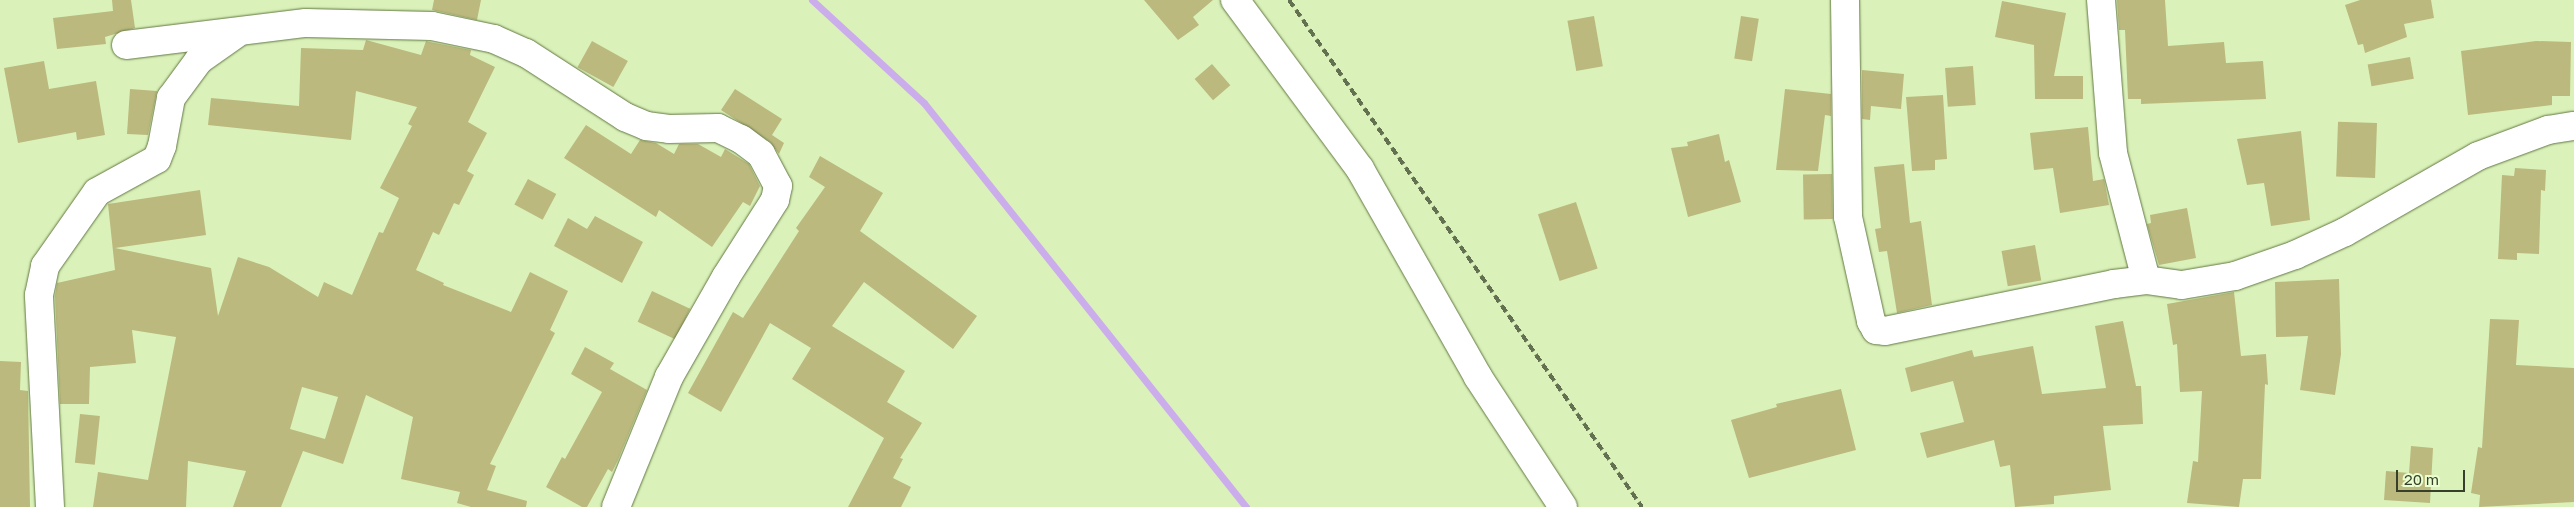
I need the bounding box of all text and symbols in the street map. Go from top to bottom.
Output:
scale bar [2399,460,2468,492]
text: 20 m [2404,470,2439,488]

